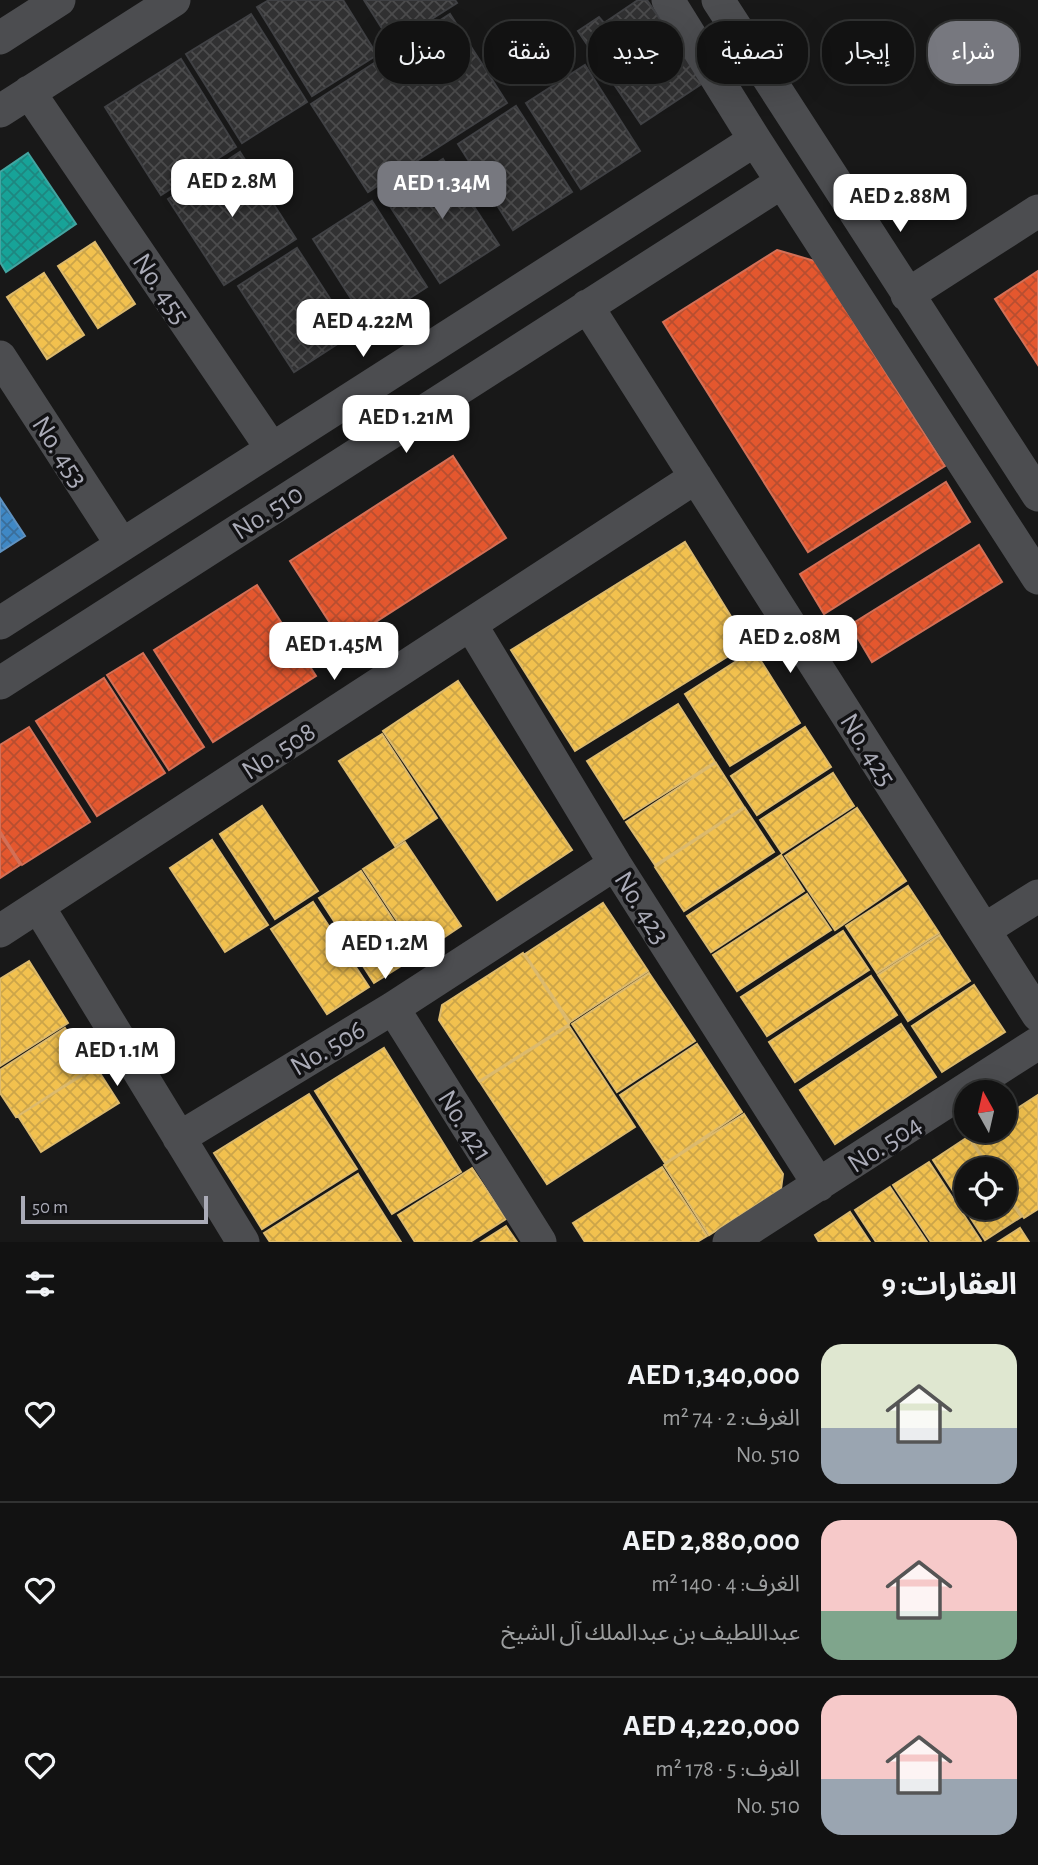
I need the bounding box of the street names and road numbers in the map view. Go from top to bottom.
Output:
street label: No. 455 [127,249,194,330]
street label: No. 453 [26,411,93,493]
street label: No. 510 [228,480,308,546]
street label: No. 425 [834,709,900,791]
street label: No. 508 [237,718,321,786]
street label: No. 423 [608,867,674,949]
street label: No. 506 [286,1016,370,1082]
street label: No. 421 [432,1086,497,1166]
street label: No. 504 [843,1111,927,1179]

